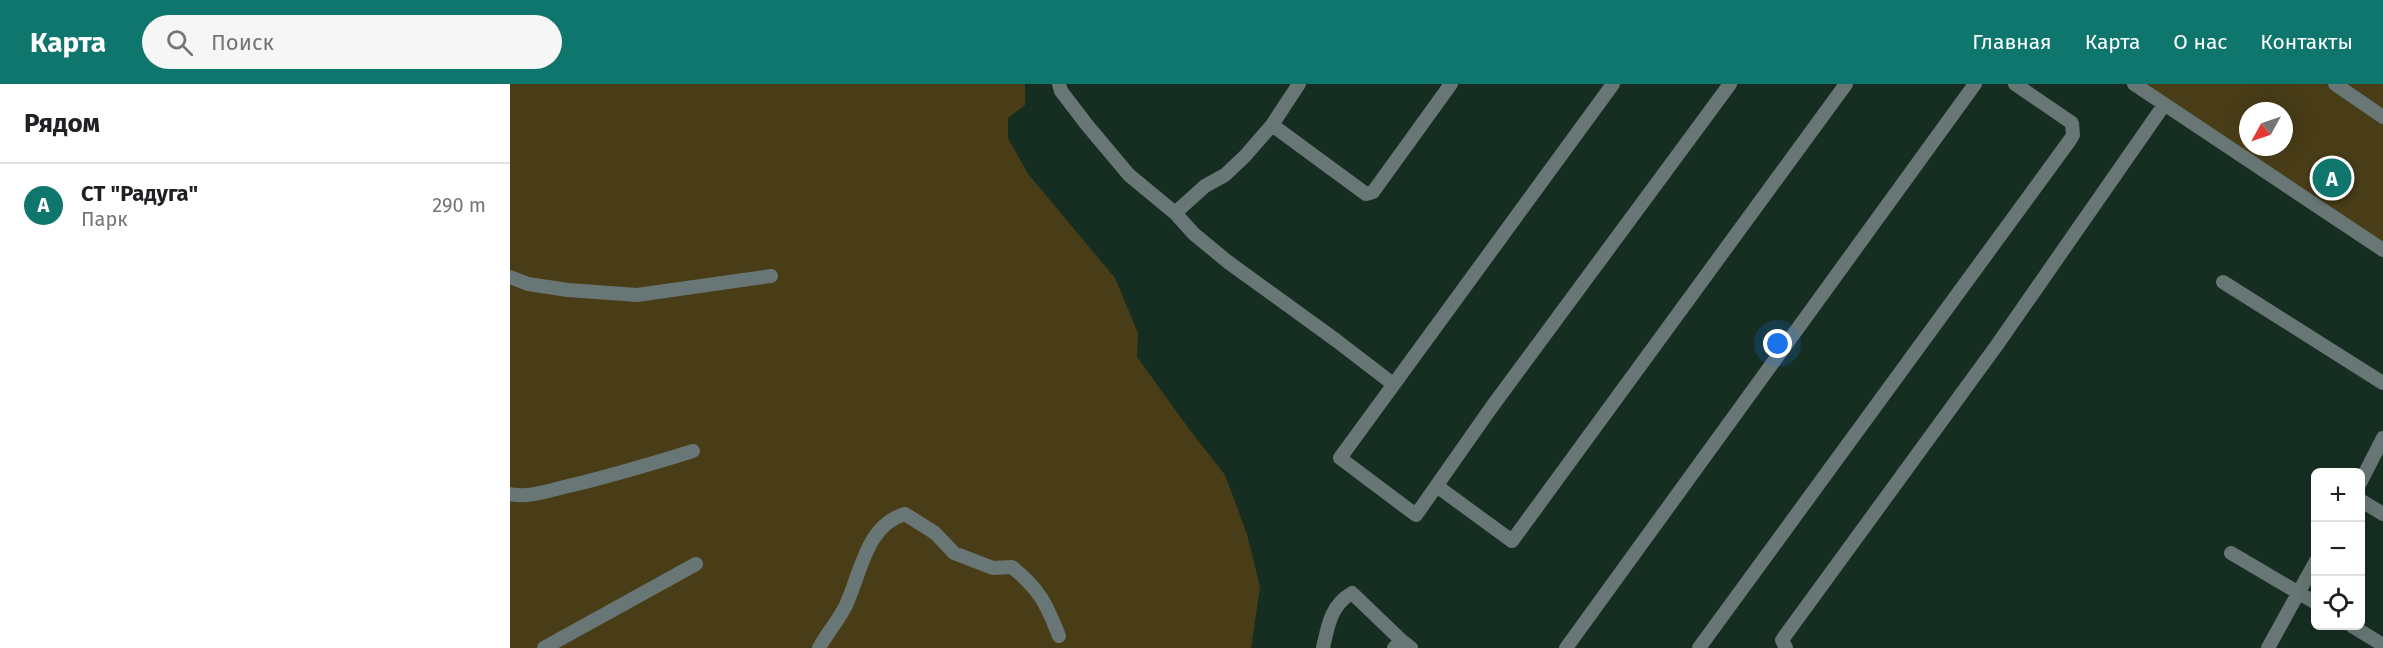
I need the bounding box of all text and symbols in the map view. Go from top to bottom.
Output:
search box [142,15,562,69]
text: Карта [30,26,106,59]
icon: search [163,26,196,59]
text: Поиск [211,29,274,56]
text: Главная [1972,29,2052,55]
text: Карта [2085,29,2140,55]
text: О нас [2173,29,2227,55]
text: Контакты [2260,29,2353,55]
north arrow [2239,102,2293,156]
text: Рядом [24,108,100,139]
pin: A [2312,156,2352,200]
text: СТ "Радуга" [81,180,198,207]
text: A [38,193,49,217]
text: 290 m [432,193,486,217]
text: Парк [81,207,128,231]
your location [1763,329,1792,358]
map controls [2311,468,2365,630]
button: + [2311,468,2365,522]
button: − [2311,522,2365,576]
button: locate [2311,576,2365,630]

